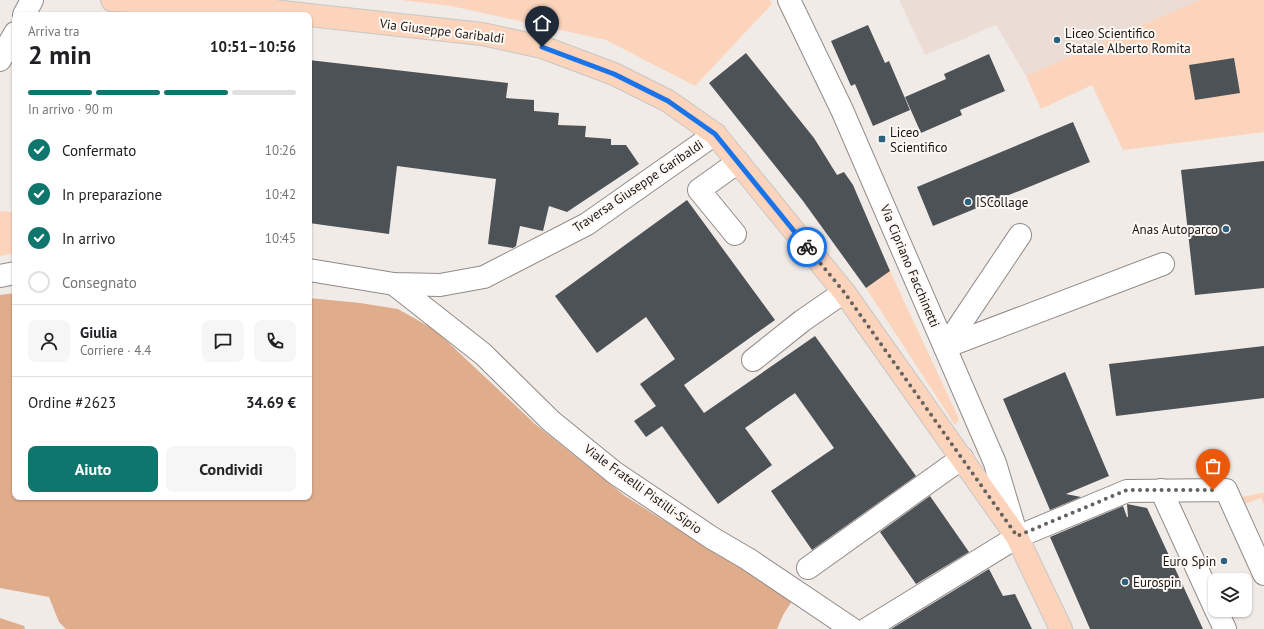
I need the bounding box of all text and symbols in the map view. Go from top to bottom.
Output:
pin [525,6,559,47]
icon: home [531,12,553,34]
street label: Via Giuseppe Garibaldi [378,15,505,47]
text: Arriva tra [28,23,79,40]
place label: Liceo Scientifico Statale Alberto Romita [1065,25,1191,57]
marker: Liceo Scientifico Statale Alberto Romita [1052,35,1062,45]
text: 10:51–10:56 [210,37,296,56]
text: 2 min [28,38,91,71]
text: In arrivo · 90 m [28,101,113,118]
place label: Liceo Scientifico [890,124,947,156]
marker: Liceo Scientifico [877,134,887,144]
street label: Traversa Giuseppe Garibaldi [569,136,707,236]
icon: check [28,139,50,161]
text: Confermato [62,141,136,160]
text: 10:26 [265,142,296,159]
icon: check [28,183,50,205]
text: In preparazione [62,185,162,204]
text: 10:42 [265,186,296,203]
place label: ISCollage [976,194,1028,211]
marker: ISCollage [963,197,973,207]
street label: Via Cipriano Facchinetti [876,201,944,330]
place label: Anas Autoparco [1132,221,1218,238]
marker: Anas Autoparco [1221,224,1231,234]
icon: check [28,227,50,249]
courier [787,227,827,267]
text: In arrivo [62,229,115,248]
text: 10:45 [265,230,296,247]
icon: bike [796,236,818,258]
text: Consegnato [62,273,137,292]
button: person [28,320,70,362]
button: chat [202,320,244,362]
button: phone [254,320,296,362]
text: Giulia [80,323,117,342]
text: Corriere · 4.4 [80,342,151,359]
text: Ordine #2623 [28,393,116,412]
text: 34.69 € [246,393,296,412]
street label: Viale Fratelli Pistilli-Sipio [580,440,705,538]
button: Aiuto [28,446,158,492]
button: Condividi [166,446,296,492]
pin [1196,449,1230,490]
icon: bag [1202,455,1224,477]
place label: Euro Spin [1163,553,1216,570]
marker: Euro Spin [1219,556,1229,566]
map controls [1208,573,1252,617]
button: layers [1208,573,1252,617]
place label: Eurospin [1133,574,1181,591]
marker: Eurospin [1120,577,1130,587]

